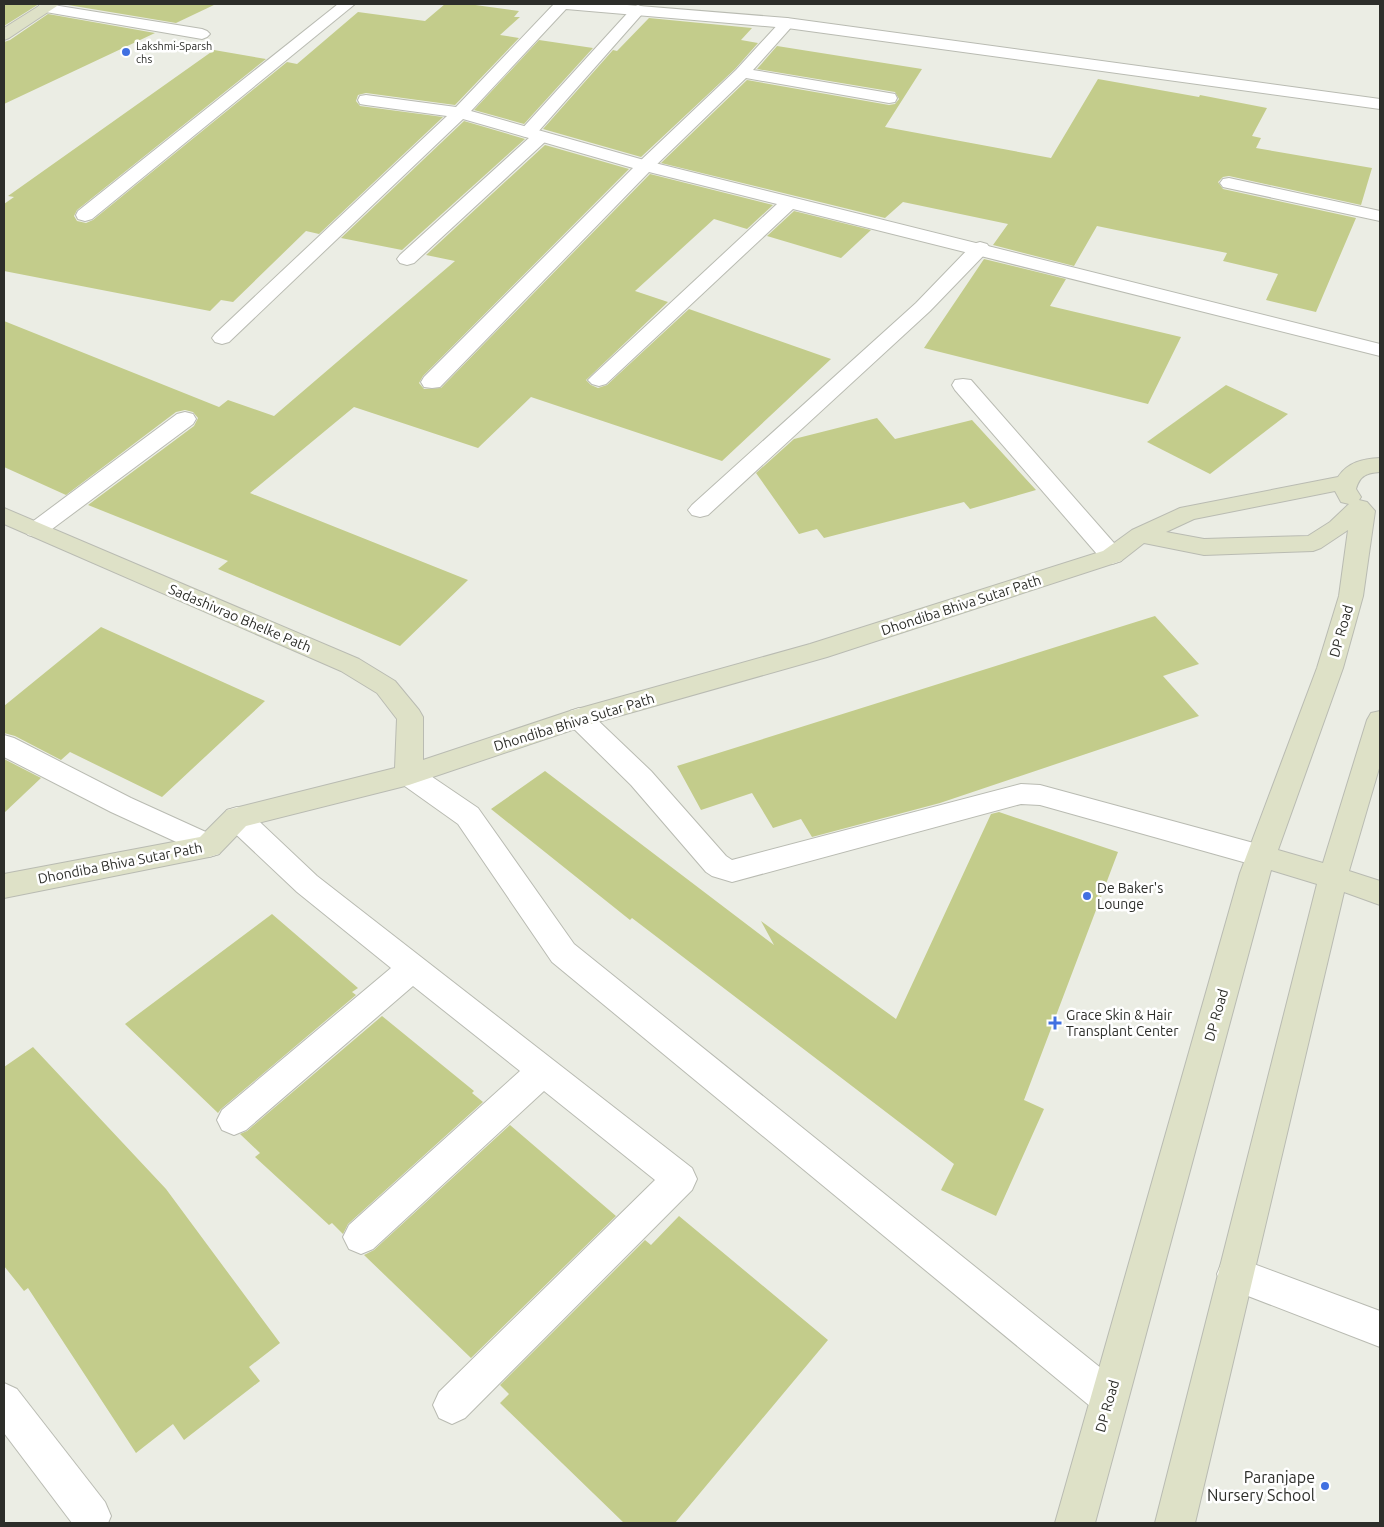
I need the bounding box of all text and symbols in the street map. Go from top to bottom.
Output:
place label: Lakshmi-Sparsh chs [136,40,212,65]
marker: Lakshmi-Sparsh chs [120,46,132,58]
street label: Dhondiba Bhiva Sutar Path [879,572,1043,638]
street label: Sadashivrao Bhelke Path [166,581,314,655]
street label: DP Road [1326,603,1356,659]
street label: Dhondiba Bhiva Sutar Path [492,690,656,754]
street label: Dhondiba Bhiva Sutar Path [36,839,204,887]
place label: De Baker's Lounge [1097,880,1163,912]
marker: De Baker's Lounge [1081,890,1093,902]
street label: DP Road [1201,987,1231,1043]
place label: Grace Skin & Hair Transplant Center [1066,1007,1179,1039]
marker: Grace Skin & Hair Transplant Center [1048,1016,1062,1030]
street label: DP Road [1092,1378,1122,1434]
place label: Paranjape Nursery School [1207,1468,1315,1504]
marker: Paranjape Nursery School [1319,1480,1331,1492]

